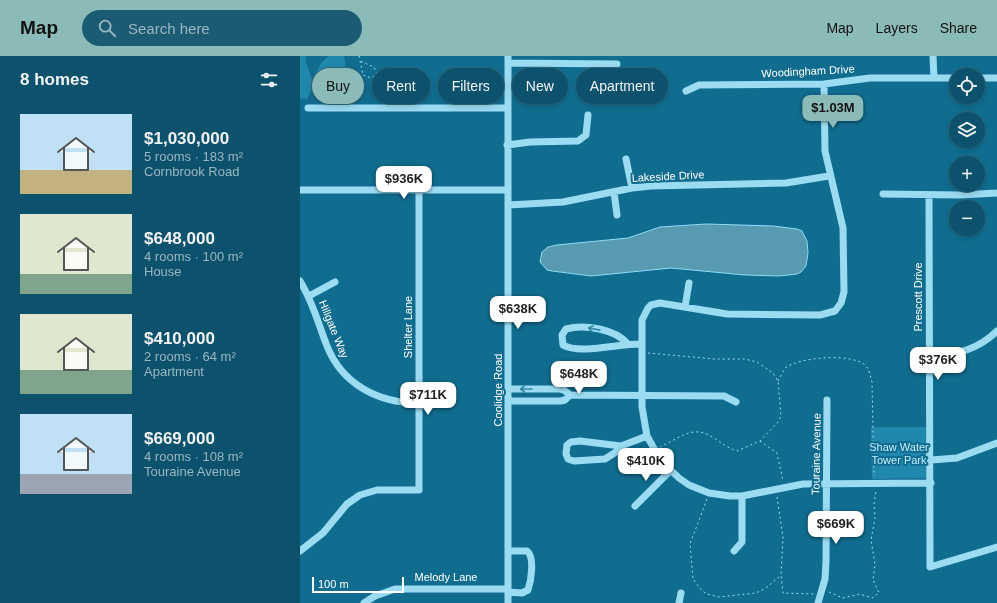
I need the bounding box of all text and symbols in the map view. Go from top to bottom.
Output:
search box [82,10,362,46]
text: Map [20,17,58,38]
icon: search [96,17,118,39]
text: Search here [128,20,210,37]
text: Map [826,20,854,36]
text: Layers [876,20,918,36]
text: Share [940,20,977,36]
street label: Woodingham Drive [761,63,855,79]
chip: Buy [312,68,364,104]
chip: Rent [372,68,430,104]
chip: Filters [438,68,504,104]
chip: New [512,68,568,104]
chip: Apartment [576,68,668,104]
map controls [949,68,985,236]
button: locate [949,68,985,104]
icon: filters [258,69,280,91]
text: 8 homes [20,70,89,89]
pin: $1.03M [800,95,866,129]
text: $1.03M [811,100,855,115]
button: layers [949,112,985,148]
text: $1,030,000 [144,129,229,148]
icon: home [52,130,100,178]
text: 5 rooms · 183 m² [144,149,243,164]
button: + [949,156,985,192]
text: Cornbrook Road [144,164,239,179]
pin: $936K [376,166,432,200]
street label: Lakeside Drive [631,168,705,184]
text: $936K [385,171,423,186]
button: − [949,200,985,236]
text: $648,000 [144,229,215,248]
icon: home [52,230,100,278]
text: 4 rooms · 100 m² [144,249,243,264]
street label: Prescott Drive [912,262,924,332]
text: House [144,264,182,279]
street label: Shelter Lane [402,296,414,358]
pin: $638K [490,296,546,330]
street label: Hillgate Way [317,298,351,360]
text: $638K [499,301,537,316]
one-way arrow [587,324,600,332]
text: $410,000 [144,329,215,348]
icon: home [52,330,100,378]
pin: $376K [910,347,966,381]
text: 2 rooms · 64 m² [144,349,236,364]
text: $376K [919,352,957,367]
street label: Coolidge Road [492,354,504,426]
pin: $648K [551,361,607,395]
text: Apartment [144,364,204,379]
text: $648K [560,366,598,381]
pin: $711K [400,382,456,416]
one-way arrow [520,385,533,393]
text: $711K [409,387,447,402]
street label: Touraine Avenue [809,413,823,495]
text: $669,000 [144,429,215,448]
icon: home [52,430,100,478]
park label: Shaw Water Tower Park [869,441,929,466]
pin: $410K [618,448,674,482]
text: 4 rooms · 108 m² [144,449,243,464]
text: $410K [627,453,665,468]
text: Touraine Avenue [144,464,241,479]
pin: $669K [808,511,864,545]
text: $669K [817,516,855,531]
street label: Melody Lane [415,571,478,583]
scale bar [312,575,404,594]
text: 100 m [318,578,349,590]

